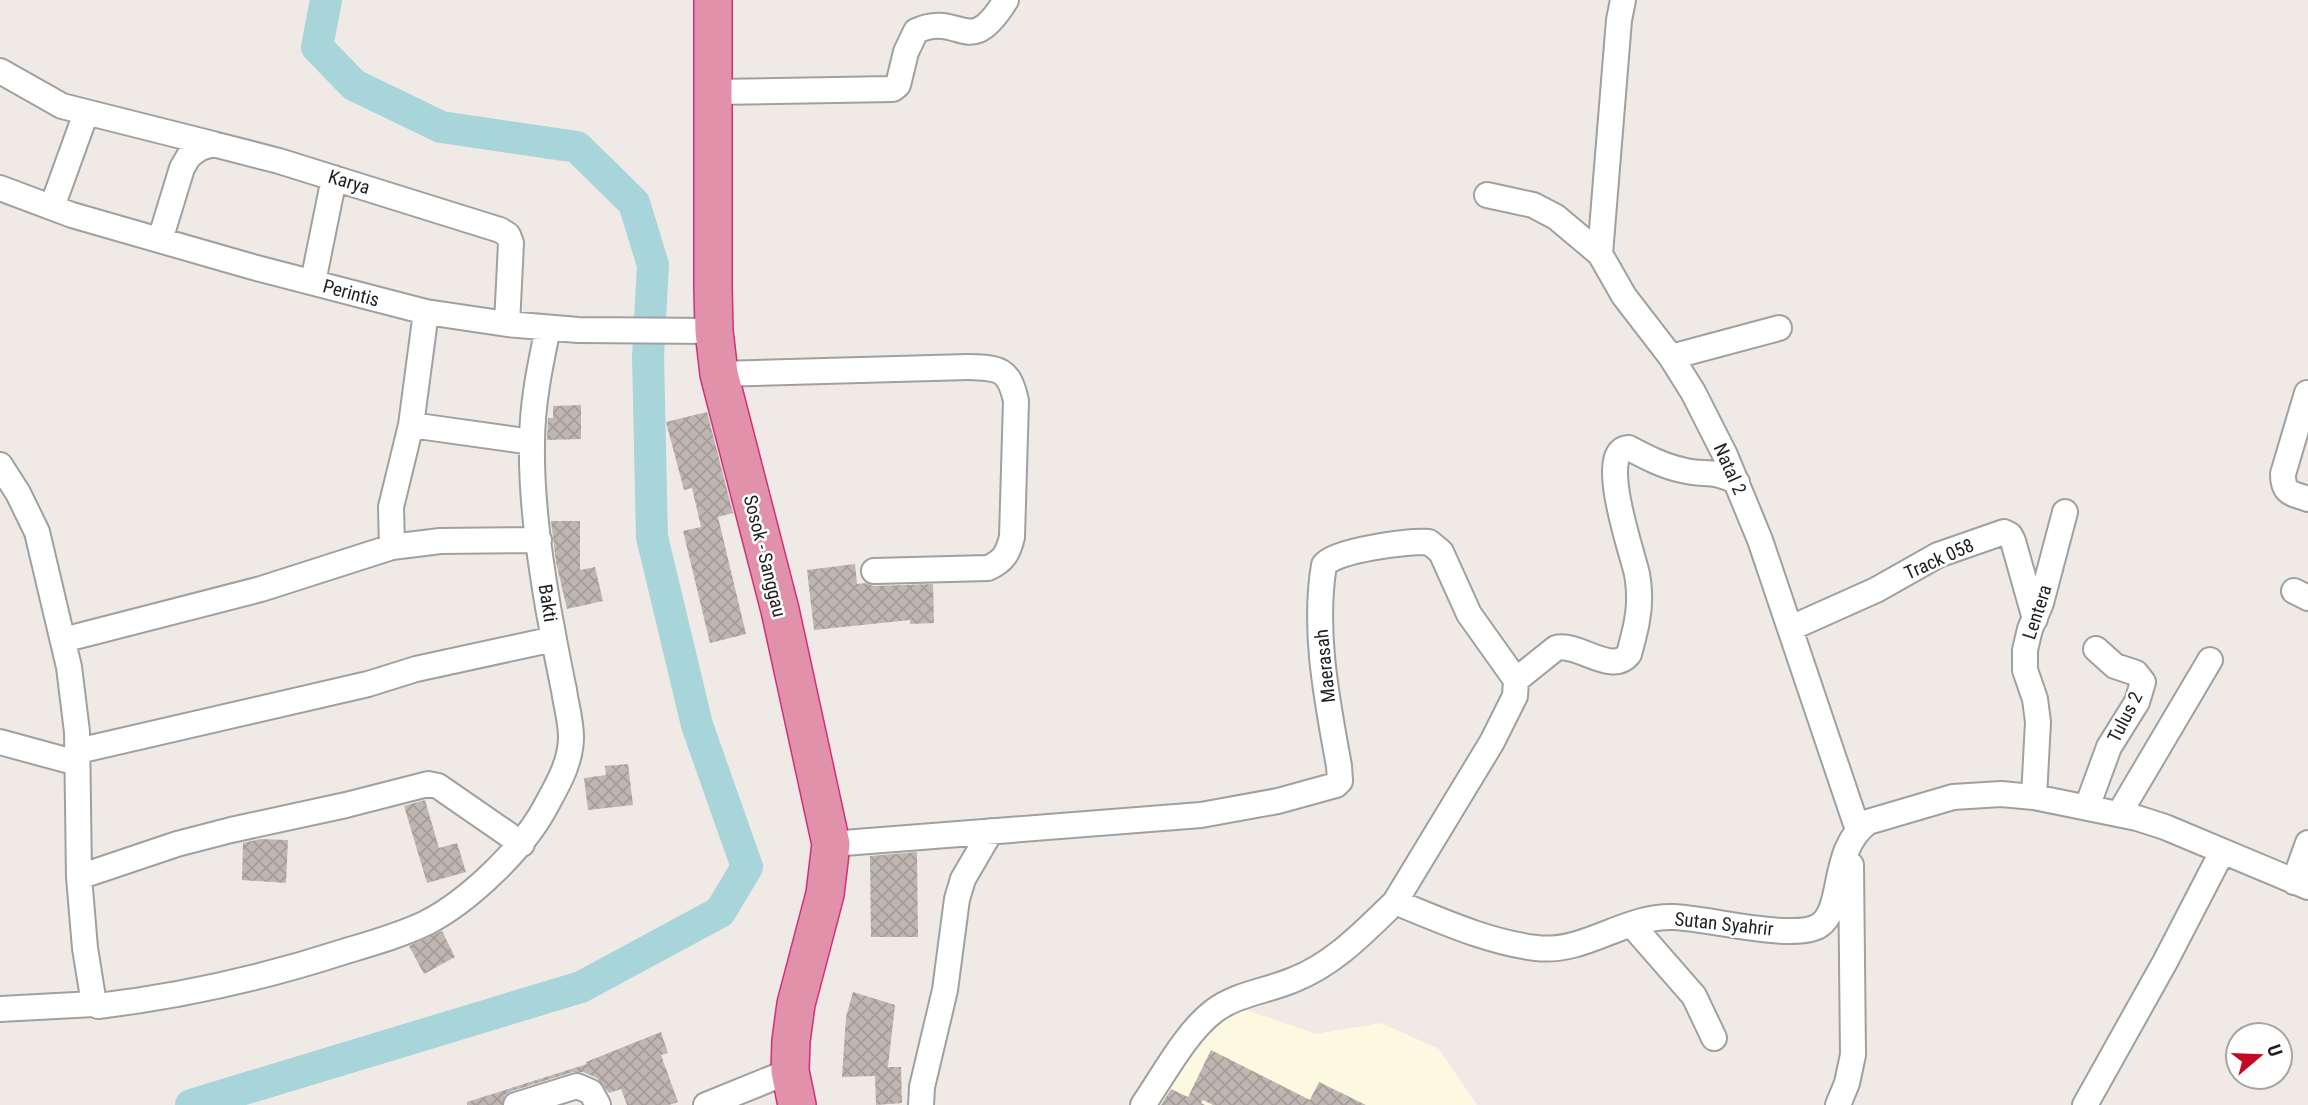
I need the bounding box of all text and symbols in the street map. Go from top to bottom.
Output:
street label: Karya [325,165,373,199]
street label: Perintis [320,274,382,312]
street label: Natal 2 [1709,440,1751,498]
street label: Sosok - Sanggau [739,493,791,619]
street label: Track 058 [1901,534,1977,584]
street label: Bakti [534,582,562,624]
street label: Lentera [2017,582,2057,642]
street label: Maerasah [1310,628,1340,704]
street label: Tulus 2 [2102,688,2148,746]
street label: Sutan Syahrir [1673,907,1775,941]
north arrow [2224,1021,2294,1091]
text: U [2262,1042,2287,1060]

